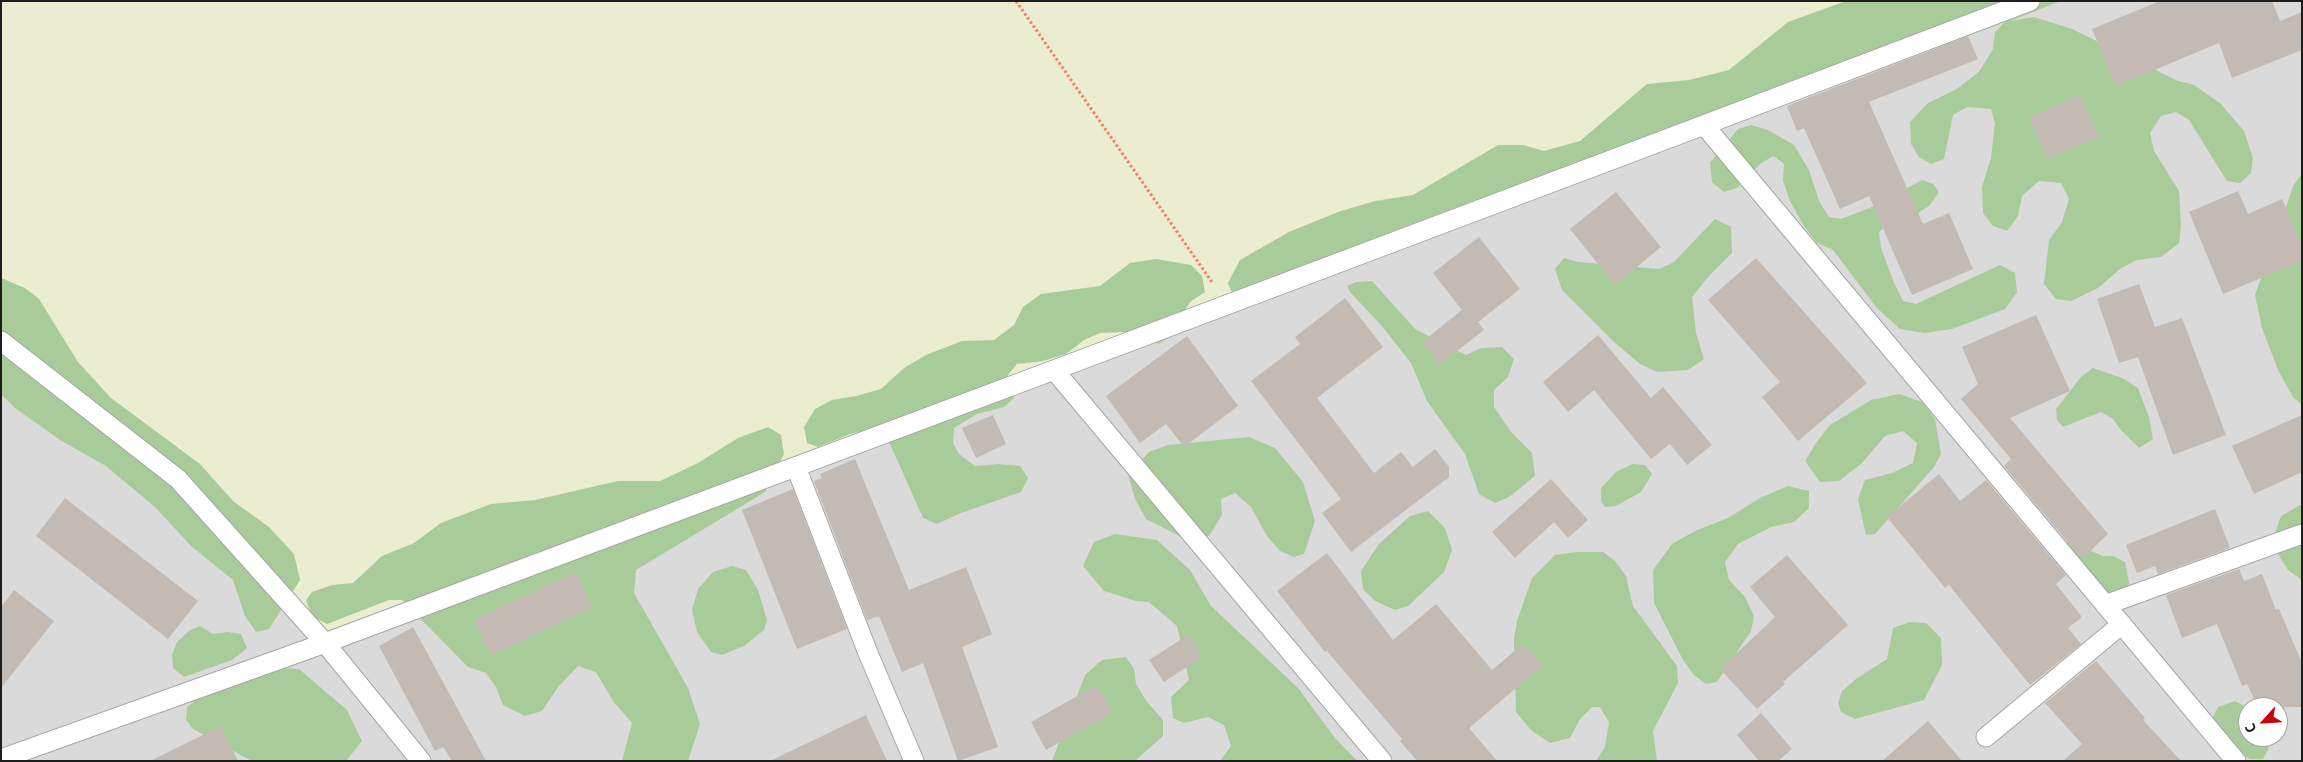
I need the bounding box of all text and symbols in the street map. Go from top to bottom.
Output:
north arrow [2238,697,2288,747]
text: С [2241,721,2260,736]

